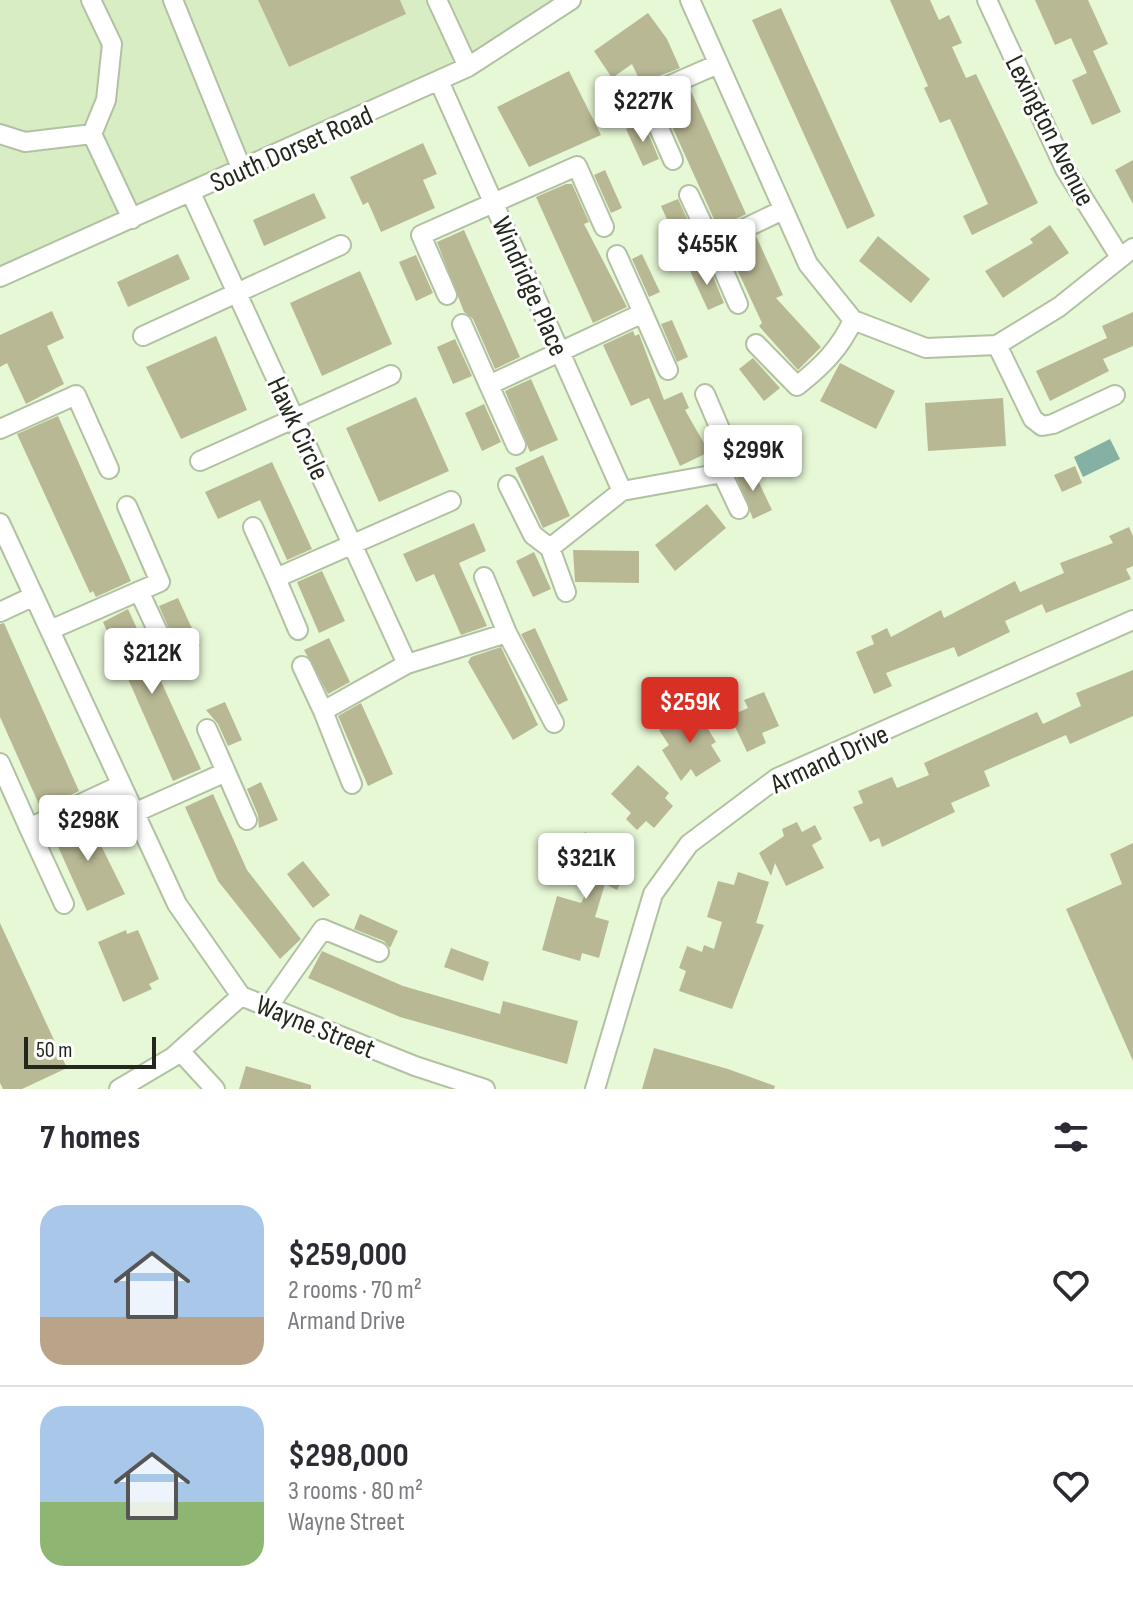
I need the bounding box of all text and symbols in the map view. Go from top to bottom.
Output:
street label: Lexington Avenue [998,50,1102,212]
pin: $227K [587,76,699,144]
text: $227K [613,86,673,117]
street label: South Dorset Road [205,99,378,200]
street label: Windridge Place [484,212,575,361]
pin: $455K [651,219,763,287]
text: $455K [676,229,738,260]
street label: Hawk Circle [259,372,336,485]
pin: $299K [697,425,809,493]
text: $299K [722,435,784,466]
pin: $212K [96,628,208,696]
text: $212K [122,638,182,669]
pin: $259K [634,677,746,745]
text: $259K [659,687,721,718]
street label: Armand Drive [765,718,894,801]
pin: $298K [32,795,144,863]
text: $298K [57,805,119,836]
pin: $321K [530,833,642,901]
text: $321K [556,843,616,874]
street label: Wayne Street [251,989,380,1066]
scale bar [24,1033,156,1069]
text: 50 m [36,1037,72,1064]
icon: filters [1049,1115,1093,1159]
text: 7 homes [40,1117,140,1158]
text: $259,000 [288,1234,407,1275]
icon: home [104,1237,200,1333]
icon: heart [1049,1263,1093,1307]
text: 2 rooms · 70 m² [288,1275,422,1306]
text: Armand Drive [288,1306,405,1337]
text: $298,000 [288,1435,409,1476]
icon: home [104,1438,200,1534]
icon: heart [1049,1464,1093,1508]
text: 3 rooms · 80 m² [288,1476,423,1507]
text: Wayne Street [288,1507,405,1538]

